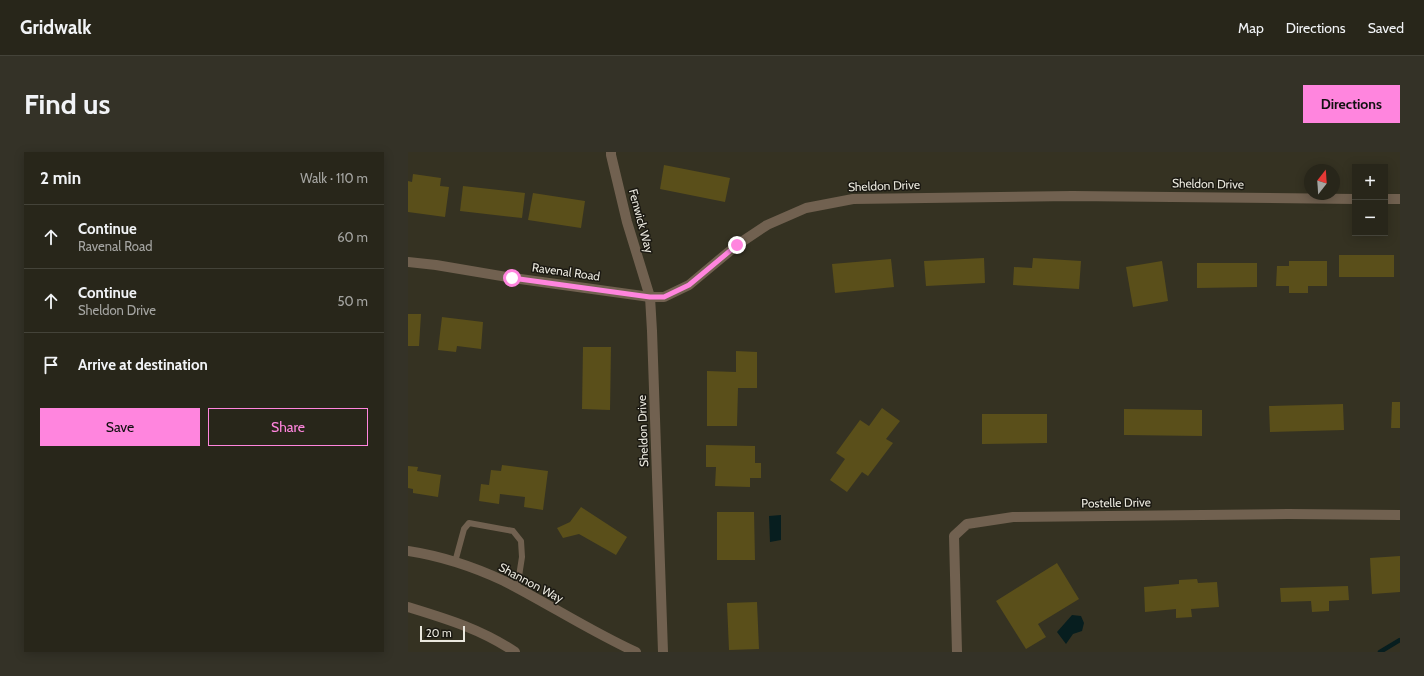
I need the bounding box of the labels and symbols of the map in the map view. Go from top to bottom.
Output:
north arrow [1304,164,1340,200]
street label: Sheldon Drive [1172,175,1244,192]
street label: Sheldon Drive [848,177,920,194]
street label: Fenwick Way [626,187,657,255]
route end [728,236,746,254]
street label: Ravenal Road [531,259,601,284]
route start [503,269,521,287]
street label: Sheldon Drive [634,395,651,467]
street label: Postelle Drive [1081,494,1151,511]
street label: Shannon Way [496,559,566,606]
scale bar [420,624,465,643]

